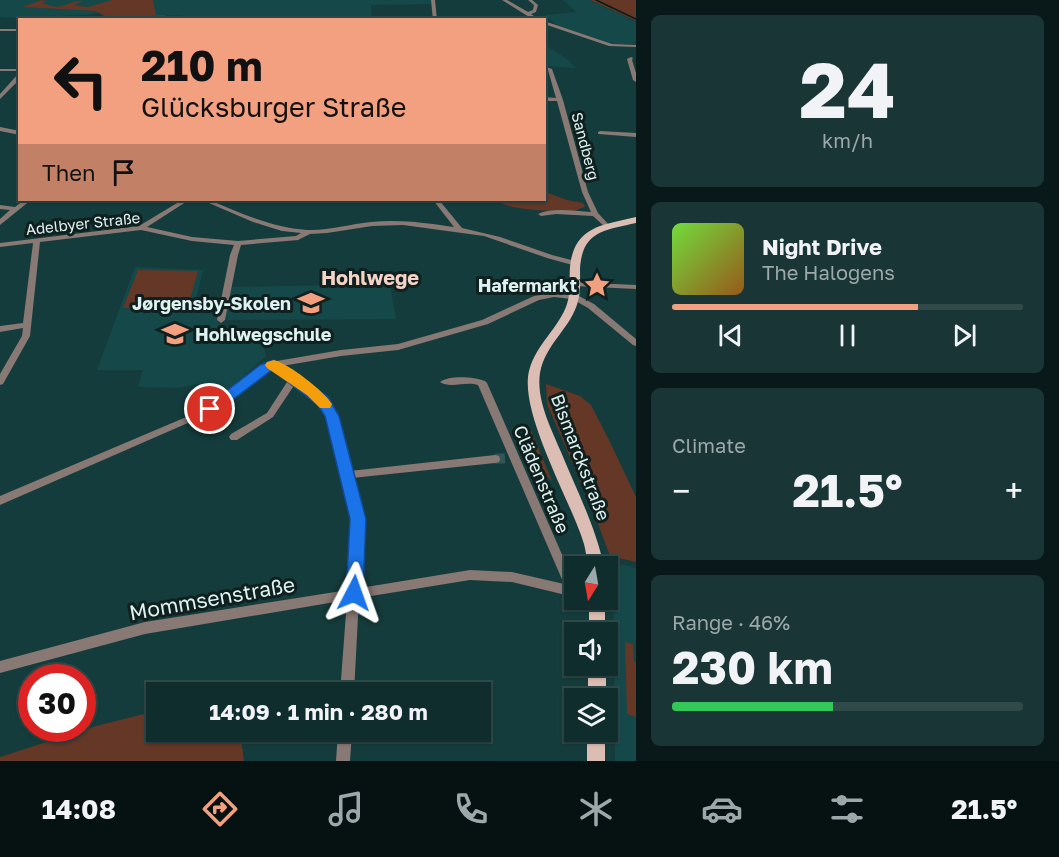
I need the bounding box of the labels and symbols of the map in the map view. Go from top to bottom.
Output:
street label: Sandberg [568,110,604,182]
street label: Adelbyer Straße [25,208,141,238]
district label: Hohlwege [321,265,419,289]
place icon: Hafermarkt [582,270,612,300]
place label: Hafermarkt [478,274,577,296]
school or university icon: Jørgensby-Skolen [296,288,326,318]
place label: Jørgensby-Skolen [132,292,291,314]
school or university icon: Hohlwegschule [160,319,190,349]
place label: Hohlwegschule [195,323,332,345]
pin [184,383,235,434]
street label: Bismarckstraße [547,391,615,523]
street label: Clädenstraße [509,422,575,536]
north arrow [564,556,618,610]
position arrow [322,561,386,625]
street label: Mommsenstraße [127,571,297,625]
speed limit sign: 30 [18,664,96,742]

